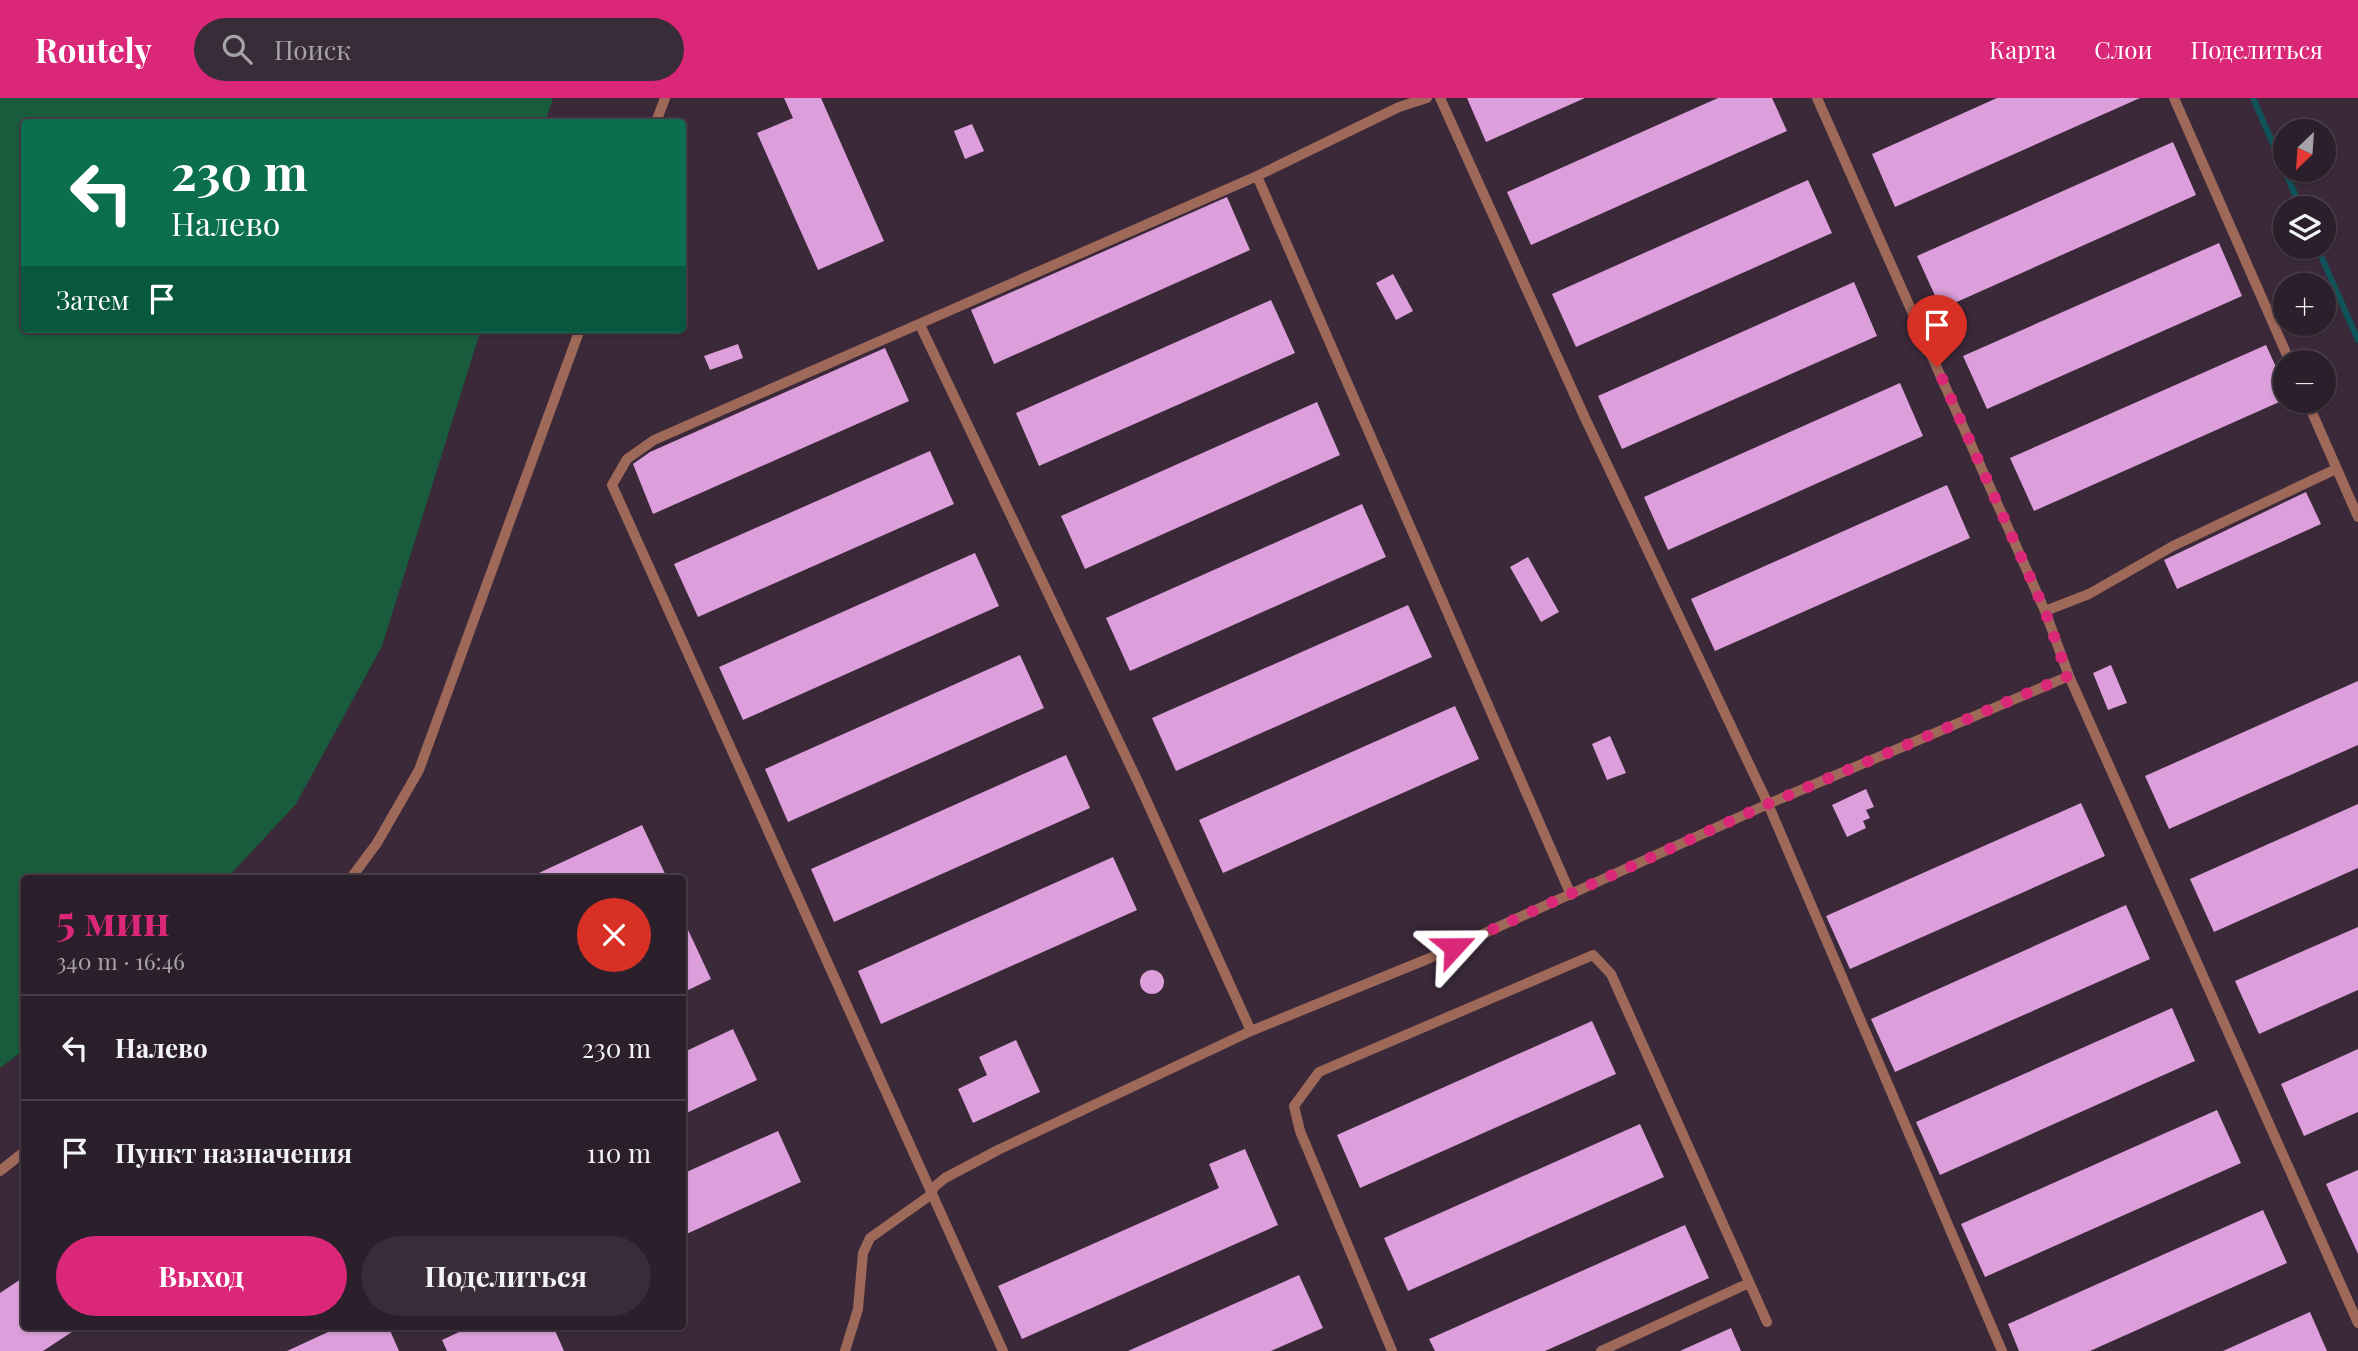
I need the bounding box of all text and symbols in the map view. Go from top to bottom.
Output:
search box [194,18,684,81]
text: Routely [35,27,152,71]
icon: search [218,30,256,68]
text: Поиск [274,32,351,67]
text: Карта [1989,33,2056,65]
text: Слои [2094,33,2153,65]
text: Поделиться [2191,33,2323,65]
north arrow [2273,119,2336,182]
map controls [2273,119,2336,413]
text: 230 m [171,138,308,203]
icon: left [56,147,147,238]
button: layers [2273,196,2336,259]
text: Налево [171,201,280,244]
button: + [2273,273,2336,336]
icon: arrive [143,280,181,318]
text: Затем [56,282,129,317]
pin [1907,295,1967,367]
icon: arrive [1918,306,1956,344]
button: − [2273,350,2336,413]
text: 5 мин [56,891,170,947]
button: close [577,898,651,972]
position arrow [1417,910,1491,984]
text: 340 m · 16:46 [56,945,185,976]
icon: left [56,1029,94,1067]
text: Налево [115,1030,208,1065]
text: 230 m [582,1030,651,1065]
icon: arrive [56,1134,94,1172]
text: Пункт назначения [115,1135,352,1170]
text: 110 m [587,1135,651,1170]
button: Выход [56,1236,347,1316]
button: Поделиться [361,1236,651,1316]

